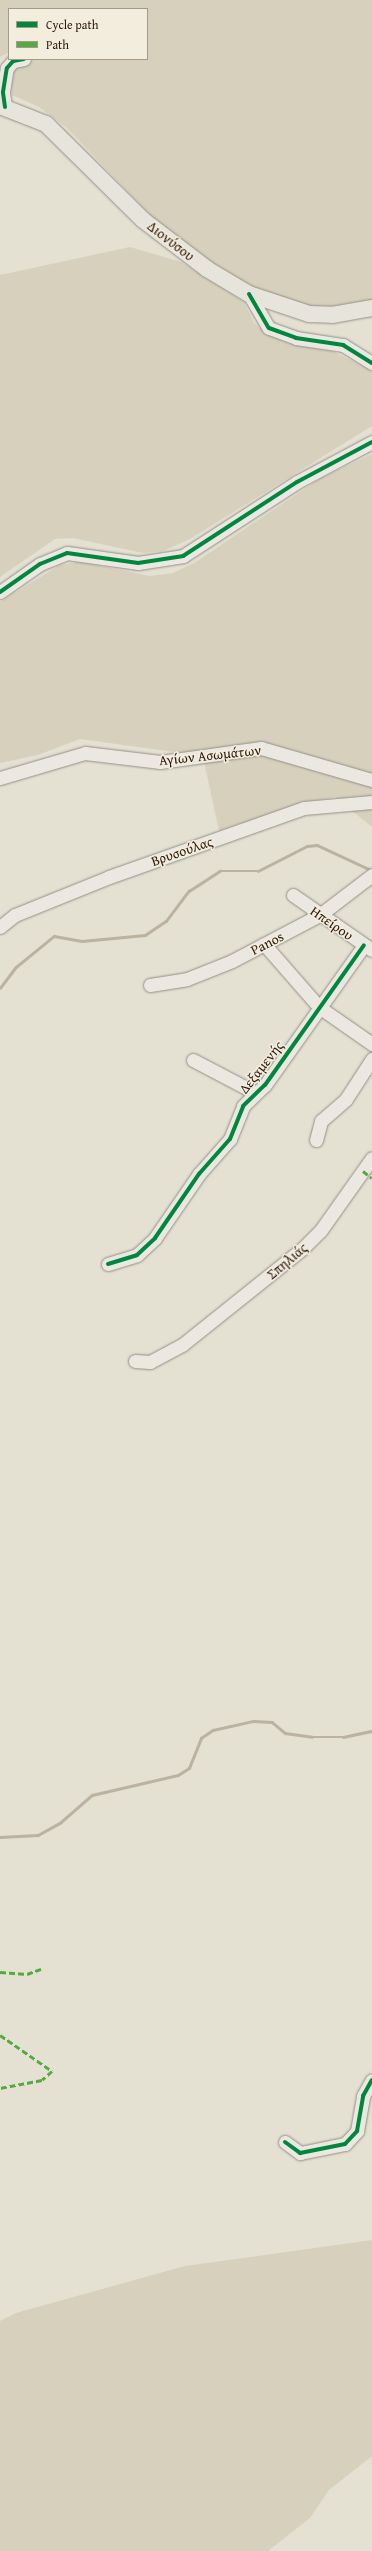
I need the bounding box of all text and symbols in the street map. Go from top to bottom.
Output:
legend [8,8,148,60]
text: Cycle path [46,16,98,33]
text: Path [46,36,69,53]
street label: Διονύσου [144,218,198,264]
street label: Αγίων Ασωμάτων [158,741,262,769]
street label: Βρυσούλας [149,833,215,869]
street label: Ηπείρου [307,902,357,944]
street label: Panos [248,928,286,958]
street label: Δεξαμενής [235,1037,287,1097]
street label: Σπηλιάς [263,1239,311,1283]

